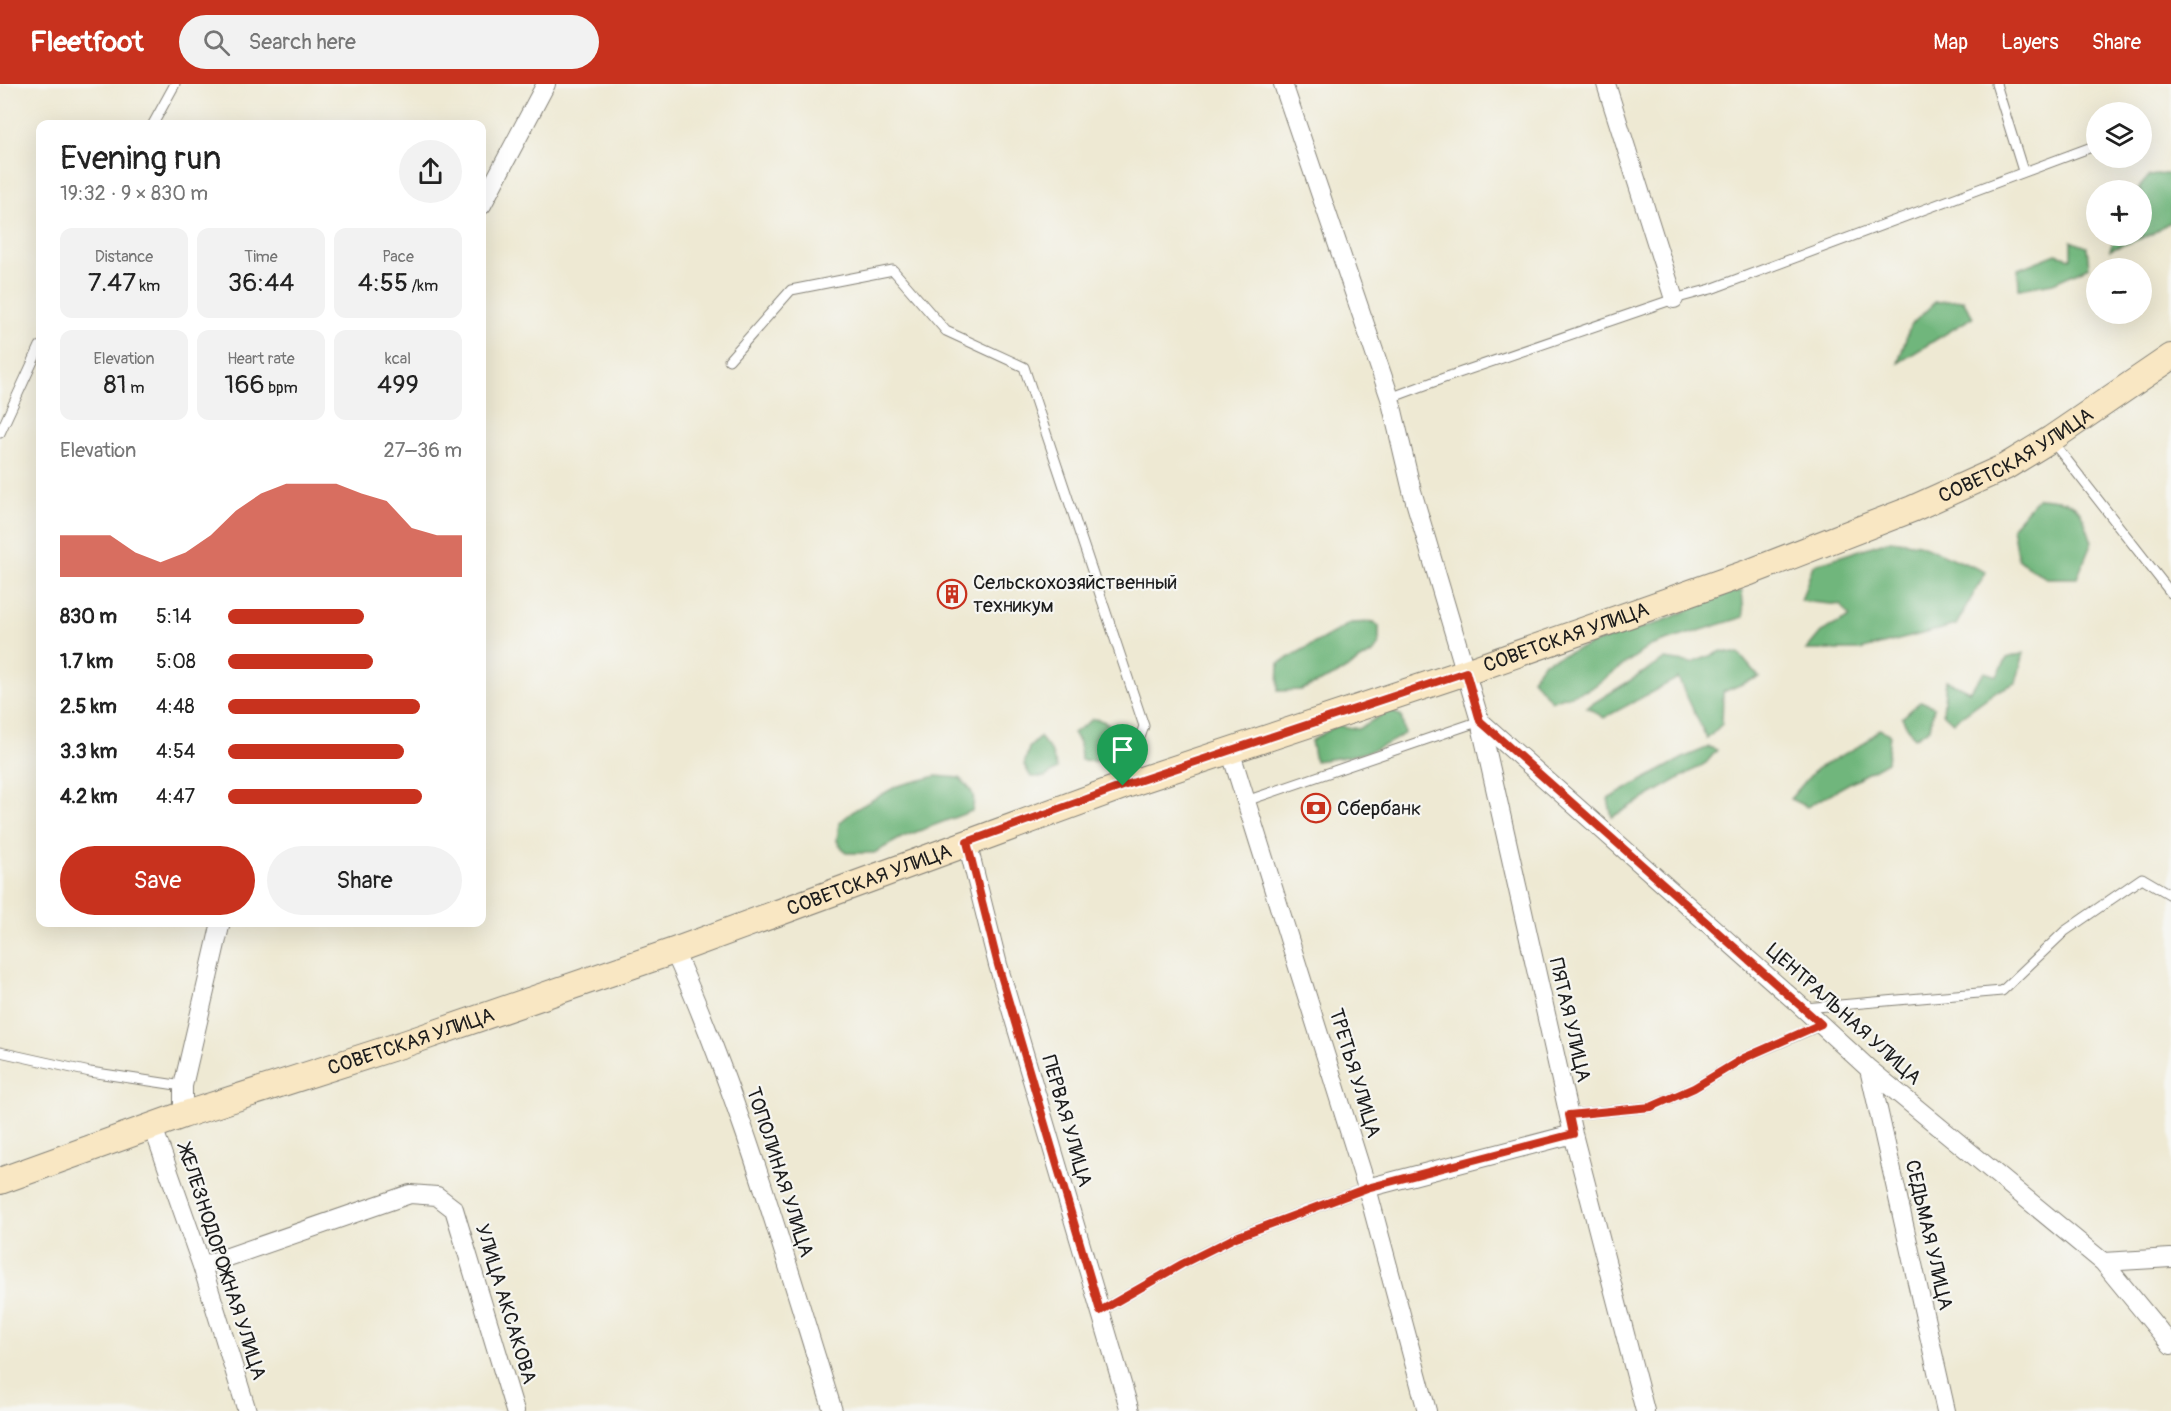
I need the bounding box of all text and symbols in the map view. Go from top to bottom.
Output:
search box [179,15,599,69]
text: Fleetfoot [30,25,143,60]
icon: search [200,26,233,59]
text: Search here [248,28,356,56]
text: Map [1933,29,1968,56]
text: Layers [2001,29,2059,56]
text: Share [2092,29,2141,56]
map controls [2086,102,2152,324]
button: layers [2086,102,2152,168]
text: Evening run [60,138,221,179]
button: share [399,140,462,203]
button: + [2086,180,2152,246]
text: 19:32 · 9 × 830 m [60,181,208,206]
text: Distance [95,247,153,267]
text: Time [244,247,278,267]
text: Pace [382,247,414,267]
button: − [2086,258,2152,324]
text: 7.47 [88,267,136,299]
text: 36:44 [228,267,294,299]
text: 4:55 [358,267,408,299]
text: km [136,276,160,296]
text: /km [408,276,438,296]
text: Elevation [94,349,154,369]
text: Heart rate [227,349,295,369]
text: kcal [385,349,411,369]
text: 81 [104,369,127,401]
text: 166 [224,369,265,401]
text: 499 [377,369,419,401]
text: m [127,378,144,398]
text: bpm [265,378,298,398]
street label: СОВЕТСКАЯ УЛИЦА [1934,402,2098,508]
text: Elevation [60,438,136,463]
text: 27–36 m [384,438,462,463]
place label: Сельскохозяйственный техникум [973,570,1177,618]
building icon: Сельскохозяйственный техникум [936,578,968,610]
street label: СОВЕТСКАЯ УЛИЦА [1480,596,1652,677]
text: 830 m [60,604,117,629]
text: 5:14 [156,604,192,629]
text: 1.7 km [60,649,113,674]
text: 5:08 [156,649,196,674]
text: 2.5 km [60,694,117,719]
text: 4:48 [156,694,195,719]
pin [1097,724,1148,786]
icon: arrive [1106,733,1139,766]
text: 3.3 km [60,739,117,764]
text: 4:54 [156,739,195,764]
text: 4.2 km [60,784,118,809]
text: 4:47 [156,784,195,809]
bank icon: Сбербанк [1300,792,1332,824]
place label: Сбербанк [1337,796,1421,821]
street label: СОВЕТСКАЯ УЛИЦА [783,838,955,921]
button: Save [60,846,255,915]
button: Share [267,846,462,915]
street label: ЦЕНТРАЛЬНАЯ УЛИЦА [1761,938,1927,1090]
street label: ПЯТАЯ УЛИЦА [1544,955,1596,1085]
street label: СОВЕТСКАЯ УЛИЦА [324,1001,497,1080]
street label: ТРЕТЬЯ УЛИЦА [1324,1005,1386,1141]
street label: ПЕРВАЯ УЛИЦА [1036,1052,1098,1190]
street label: ТОПОЛИНАЯ УЛИЦА [741,1084,819,1260]
street label: ЖЕЛЕЗНОДОРОЖНАЯ УЛИЦА [171,1138,272,1383]
street label: СЕДЬМАЯ УЛИЦА [1900,1158,1958,1312]
street label: УЛИЦА АКСАКОВА [470,1221,542,1387]

